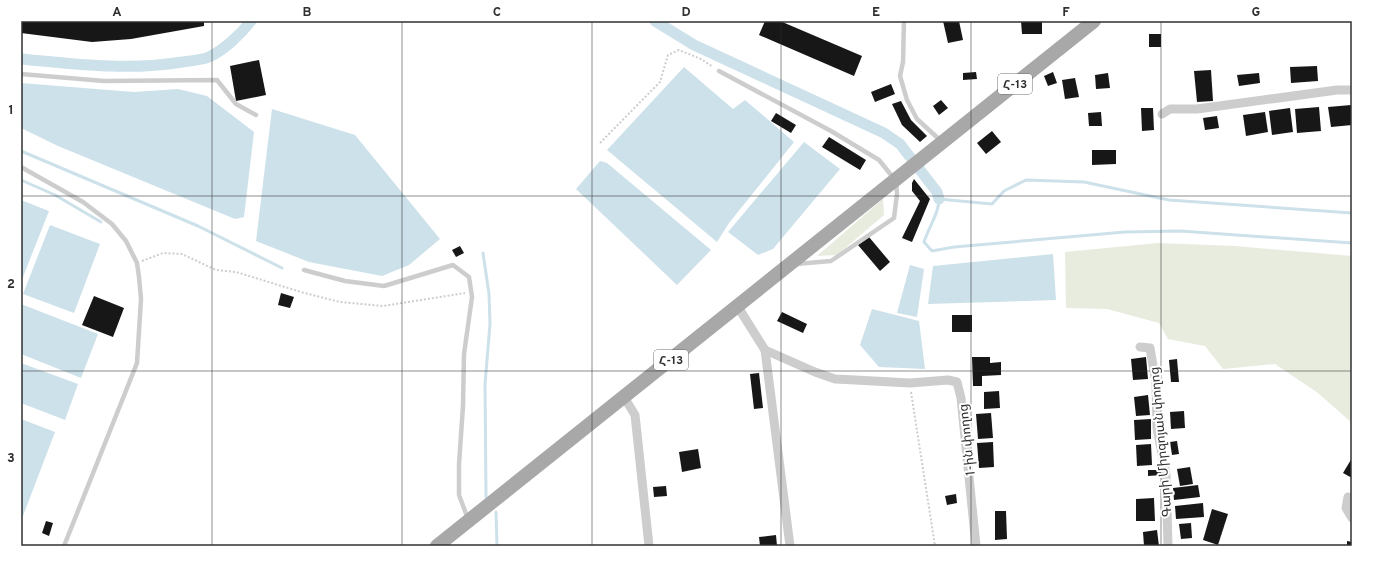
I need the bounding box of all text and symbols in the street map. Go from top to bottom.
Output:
text: A [112,5,122,21]
text: B [303,5,312,21]
text: C [493,5,501,21]
text: D [681,5,691,21]
text: E [872,5,880,21]
text: F [1062,5,1070,21]
text: G [1252,5,1261,21]
road number: Հ-13 [998,74,1032,94]
text: 1 [8,103,14,119]
text: 2 [7,277,15,293]
road number: Հ-13 [654,350,688,370]
street label: Գարի Միրզոյան փողոց [1147,366,1177,518]
street label: 1-ին փողոց [956,403,980,476]
text: 3 [7,451,15,467]

